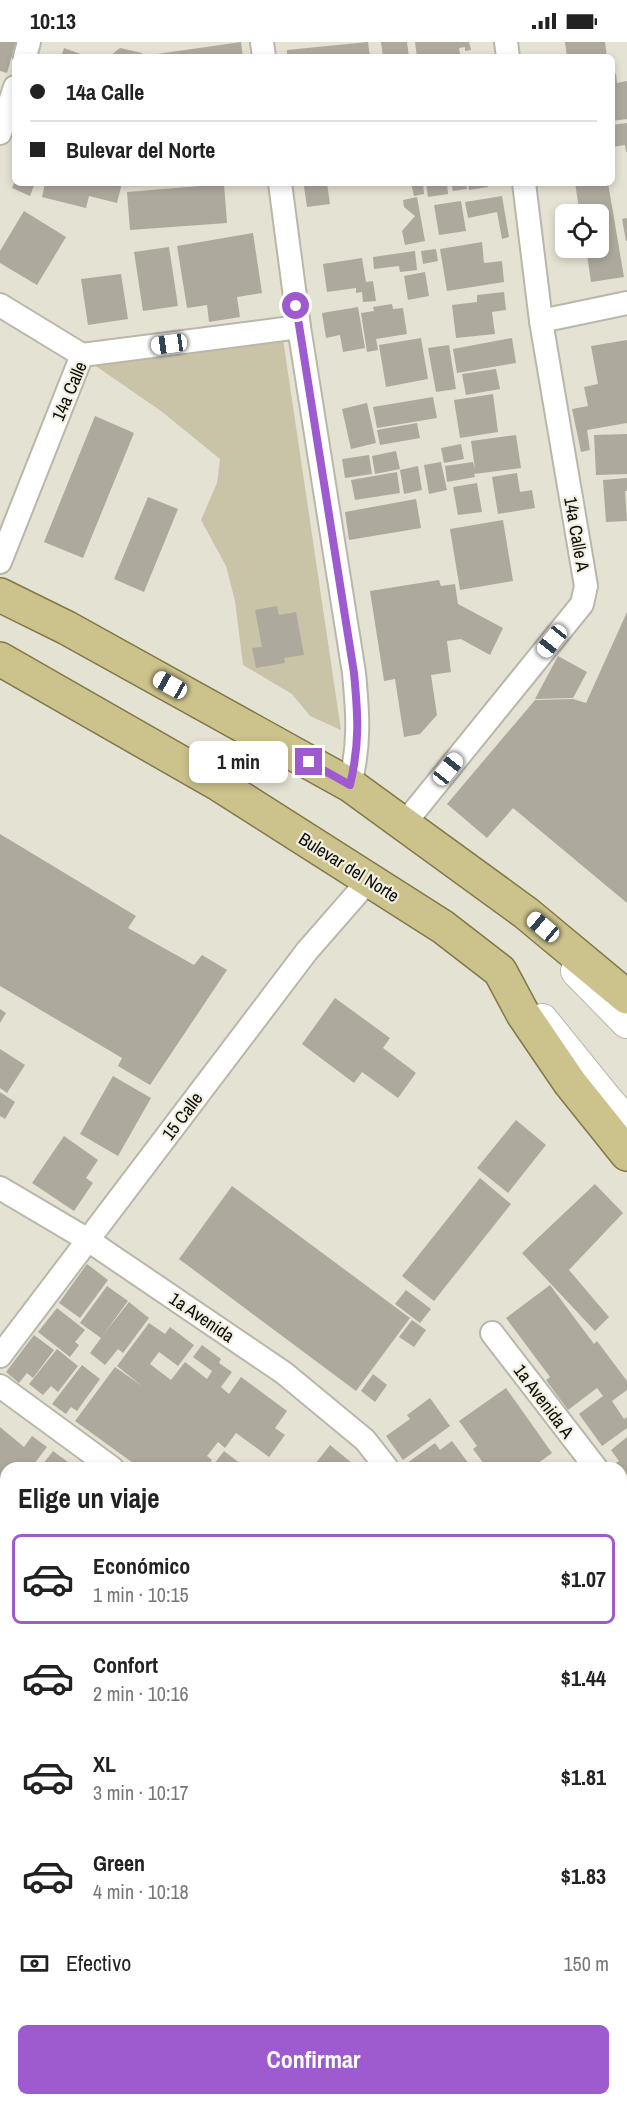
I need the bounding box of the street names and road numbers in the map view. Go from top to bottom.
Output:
street label: 14a Calle [45,357,93,425]
street label: 14a Calle A [558,495,596,573]
street label: Bulevar del Norte [294,826,404,908]
street label: 15 Calle [156,1087,208,1145]
street label: 1a Avenida [164,1286,240,1348]
street label: 1a Avenida A [508,1359,580,1443]

